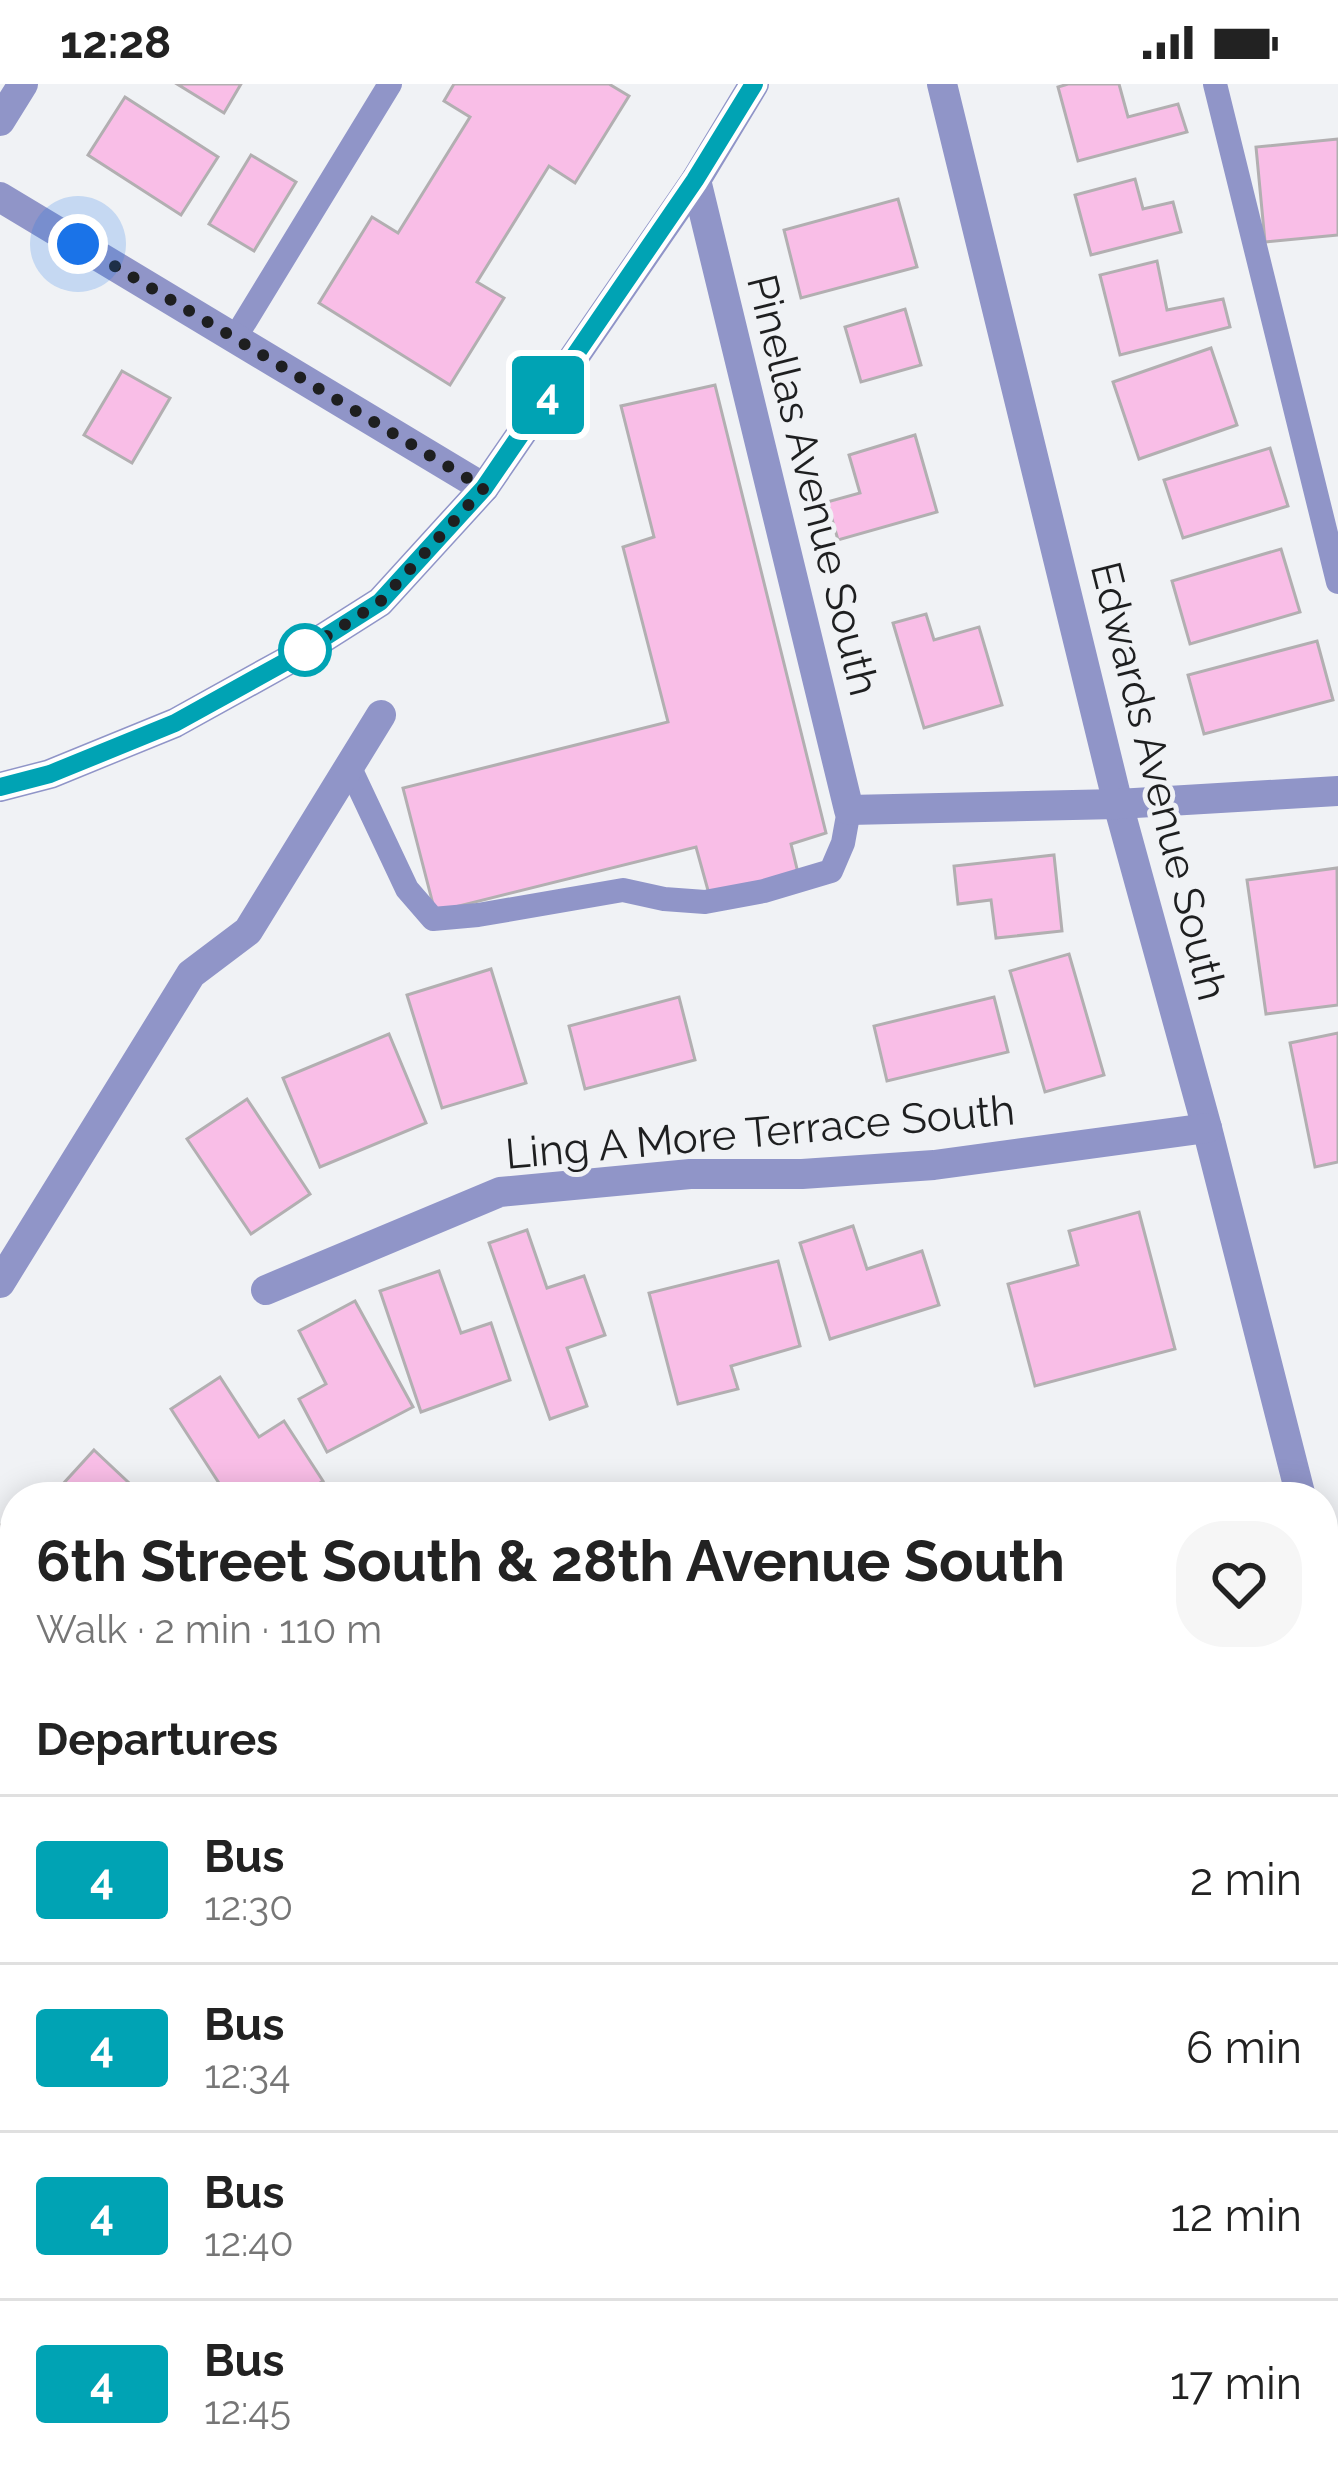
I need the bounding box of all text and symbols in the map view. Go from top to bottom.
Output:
text: 12:28 [60,16,171,69]
your location [48,214,108,274]
street label: Pinellas Avenue South [737,270,889,700]
line badge: 4 [509,356,587,434]
text: 4 [536,370,560,419]
street label: Edwards Avenue South [1081,557,1237,1005]
unlabelled marker [280,625,330,675]
street label: Ling A More Terrace South [503,1085,1017,1179]
button: heart [1176,1521,1302,1647]
text: 6th Street South & 28th Avenue South [36,1527,1065,1594]
text: Walk · 2 min · 110 m [36,1606,382,1652]
text: Departures [36,1713,278,1766]
text: Bus [204,1830,285,1883]
text: 2 min [1190,1853,1302,1906]
text: 4 [90,1855,114,1904]
text: 12:30 [204,1883,293,1929]
text: Bus [204,1998,285,2051]
text: 6 min [1186,2021,1302,2074]
text: 4 [90,2023,114,2072]
text: 12:34 [204,2051,290,2097]
text: Bus [204,2166,285,2219]
text: 12 min [1170,2189,1302,2242]
text: 4 [90,2191,114,2240]
text: 12:40 [204,2219,294,2265]
text: Bus [204,2334,285,2387]
text: 17 min [1170,2357,1302,2410]
text: 4 [90,2359,114,2408]
text: 12:45 [204,2387,291,2433]

